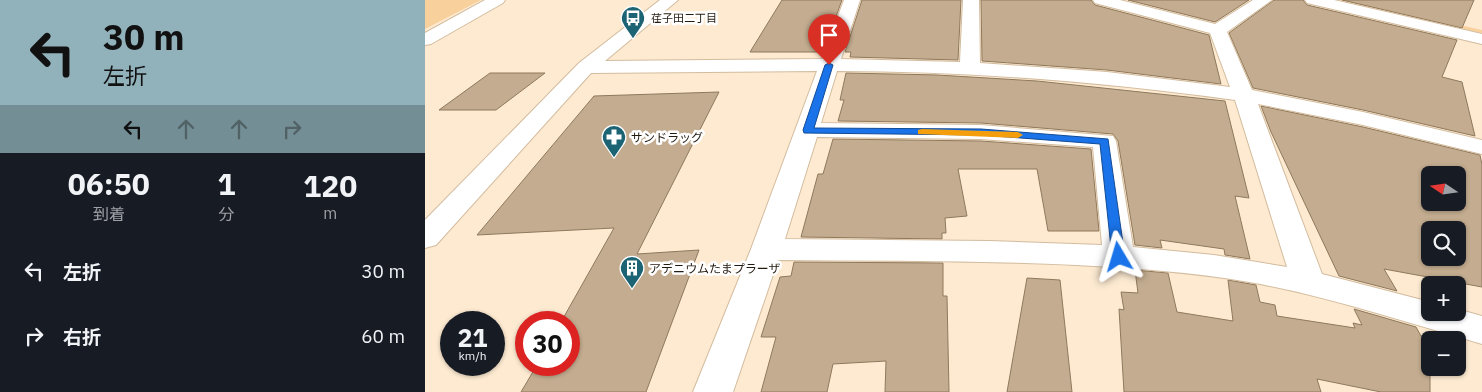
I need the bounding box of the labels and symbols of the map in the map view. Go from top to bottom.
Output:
bus stop icon: 荏子田二丁目 [620,5,646,39]
place label: 荏子田二丁目 [651,11,717,25]
pin [808,14,850,65]
pharmacy icon: サンドラッグ [601,124,627,158]
place label: サンドラッグ [631,130,703,145]
north arrow [1421,166,1466,211]
position arrow [1092,230,1144,282]
building icon: アデニウムたまプラーザ [619,255,645,289]
place label: アデニウムたまプラーザ [649,261,780,276]
speed limit sign: 30 [515,311,580,376]

